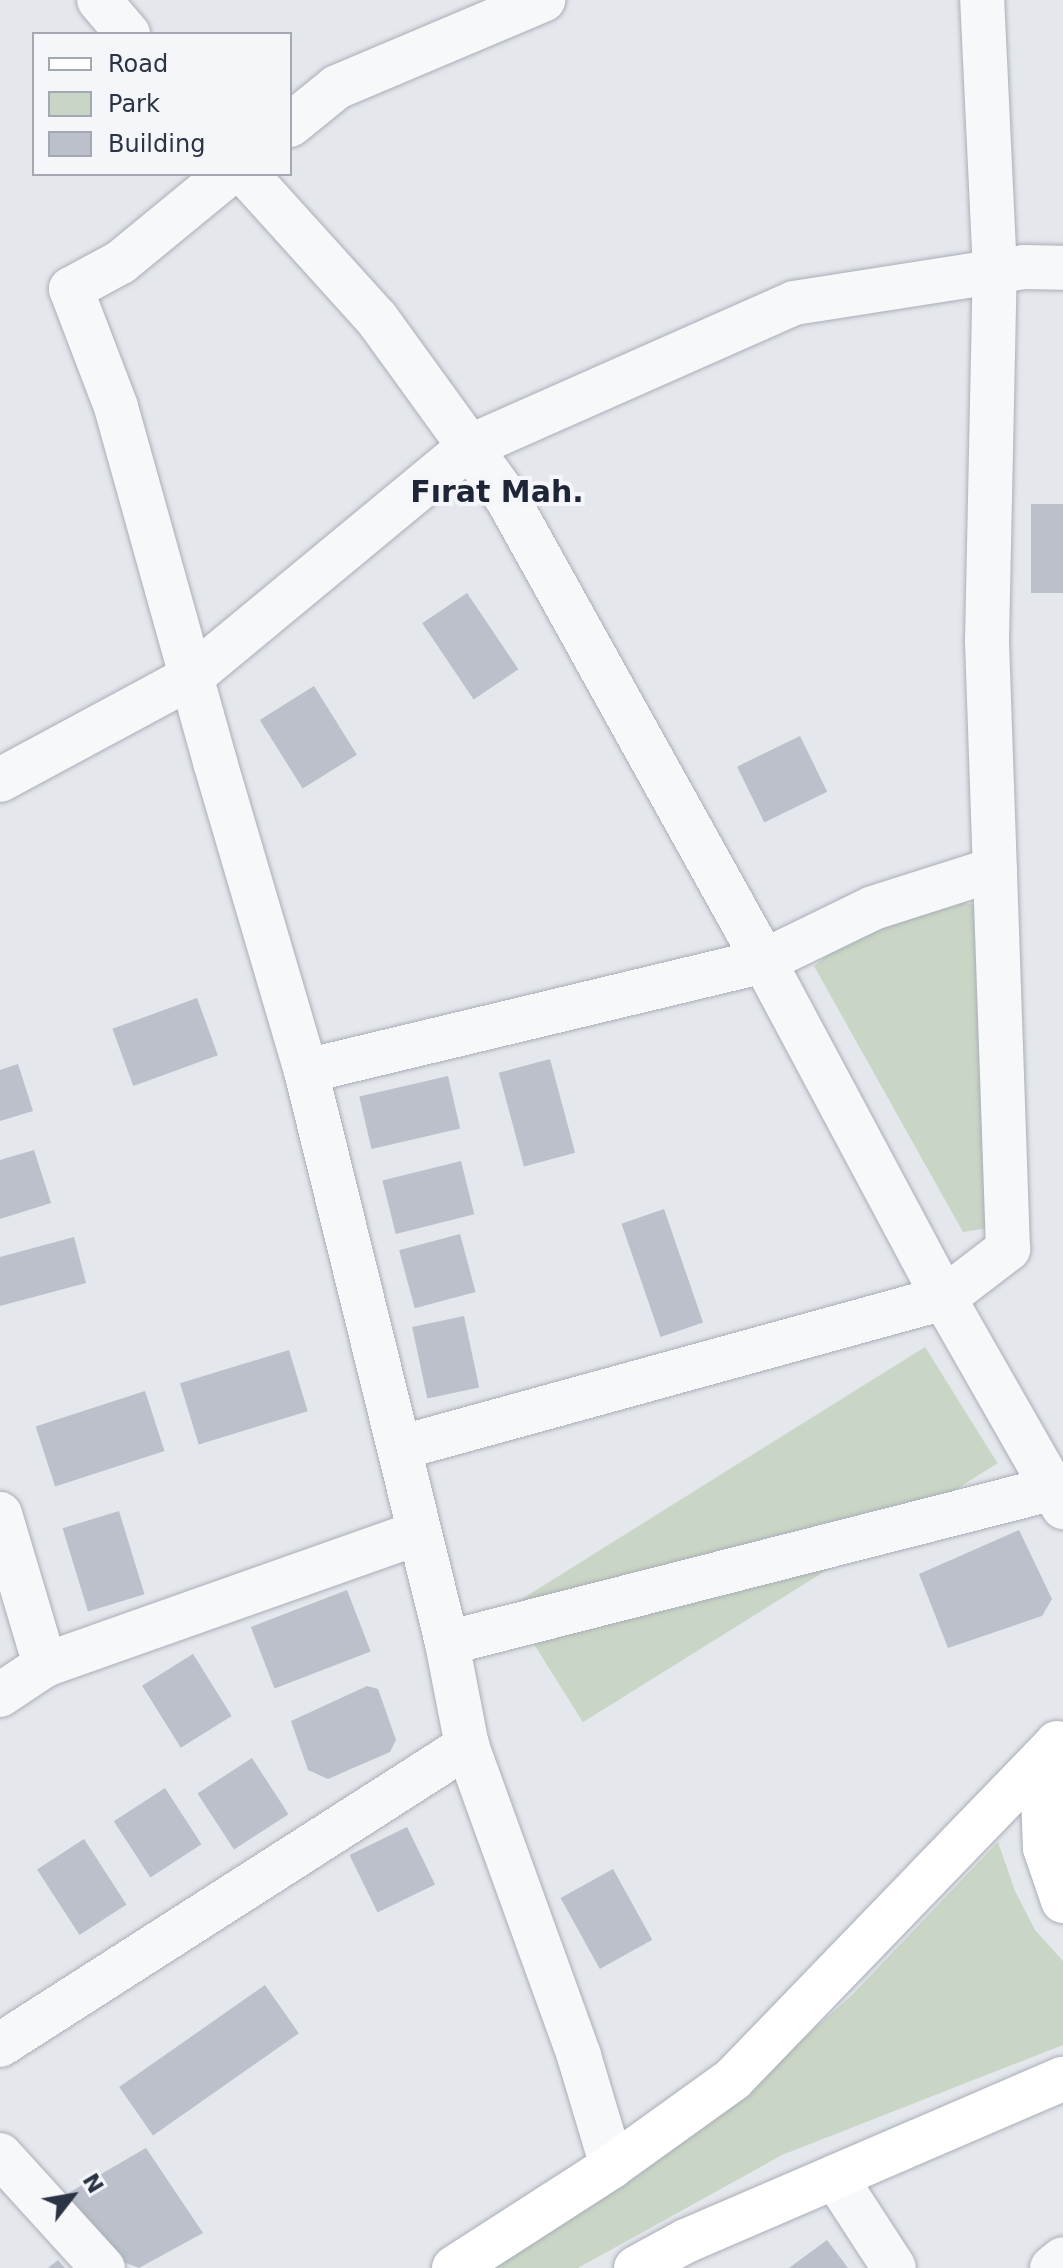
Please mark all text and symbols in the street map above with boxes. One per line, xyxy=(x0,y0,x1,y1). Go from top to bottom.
legend xyxy=(32,32,292,176)
text: Road xyxy=(108,50,168,78)
text: Park xyxy=(108,90,160,118)
text: Building xyxy=(108,130,205,158)
district label: Fırat Mah. xyxy=(410,474,584,510)
north arrow xyxy=(32,2156,112,2236)
text: N xyxy=(78,2169,108,2198)

